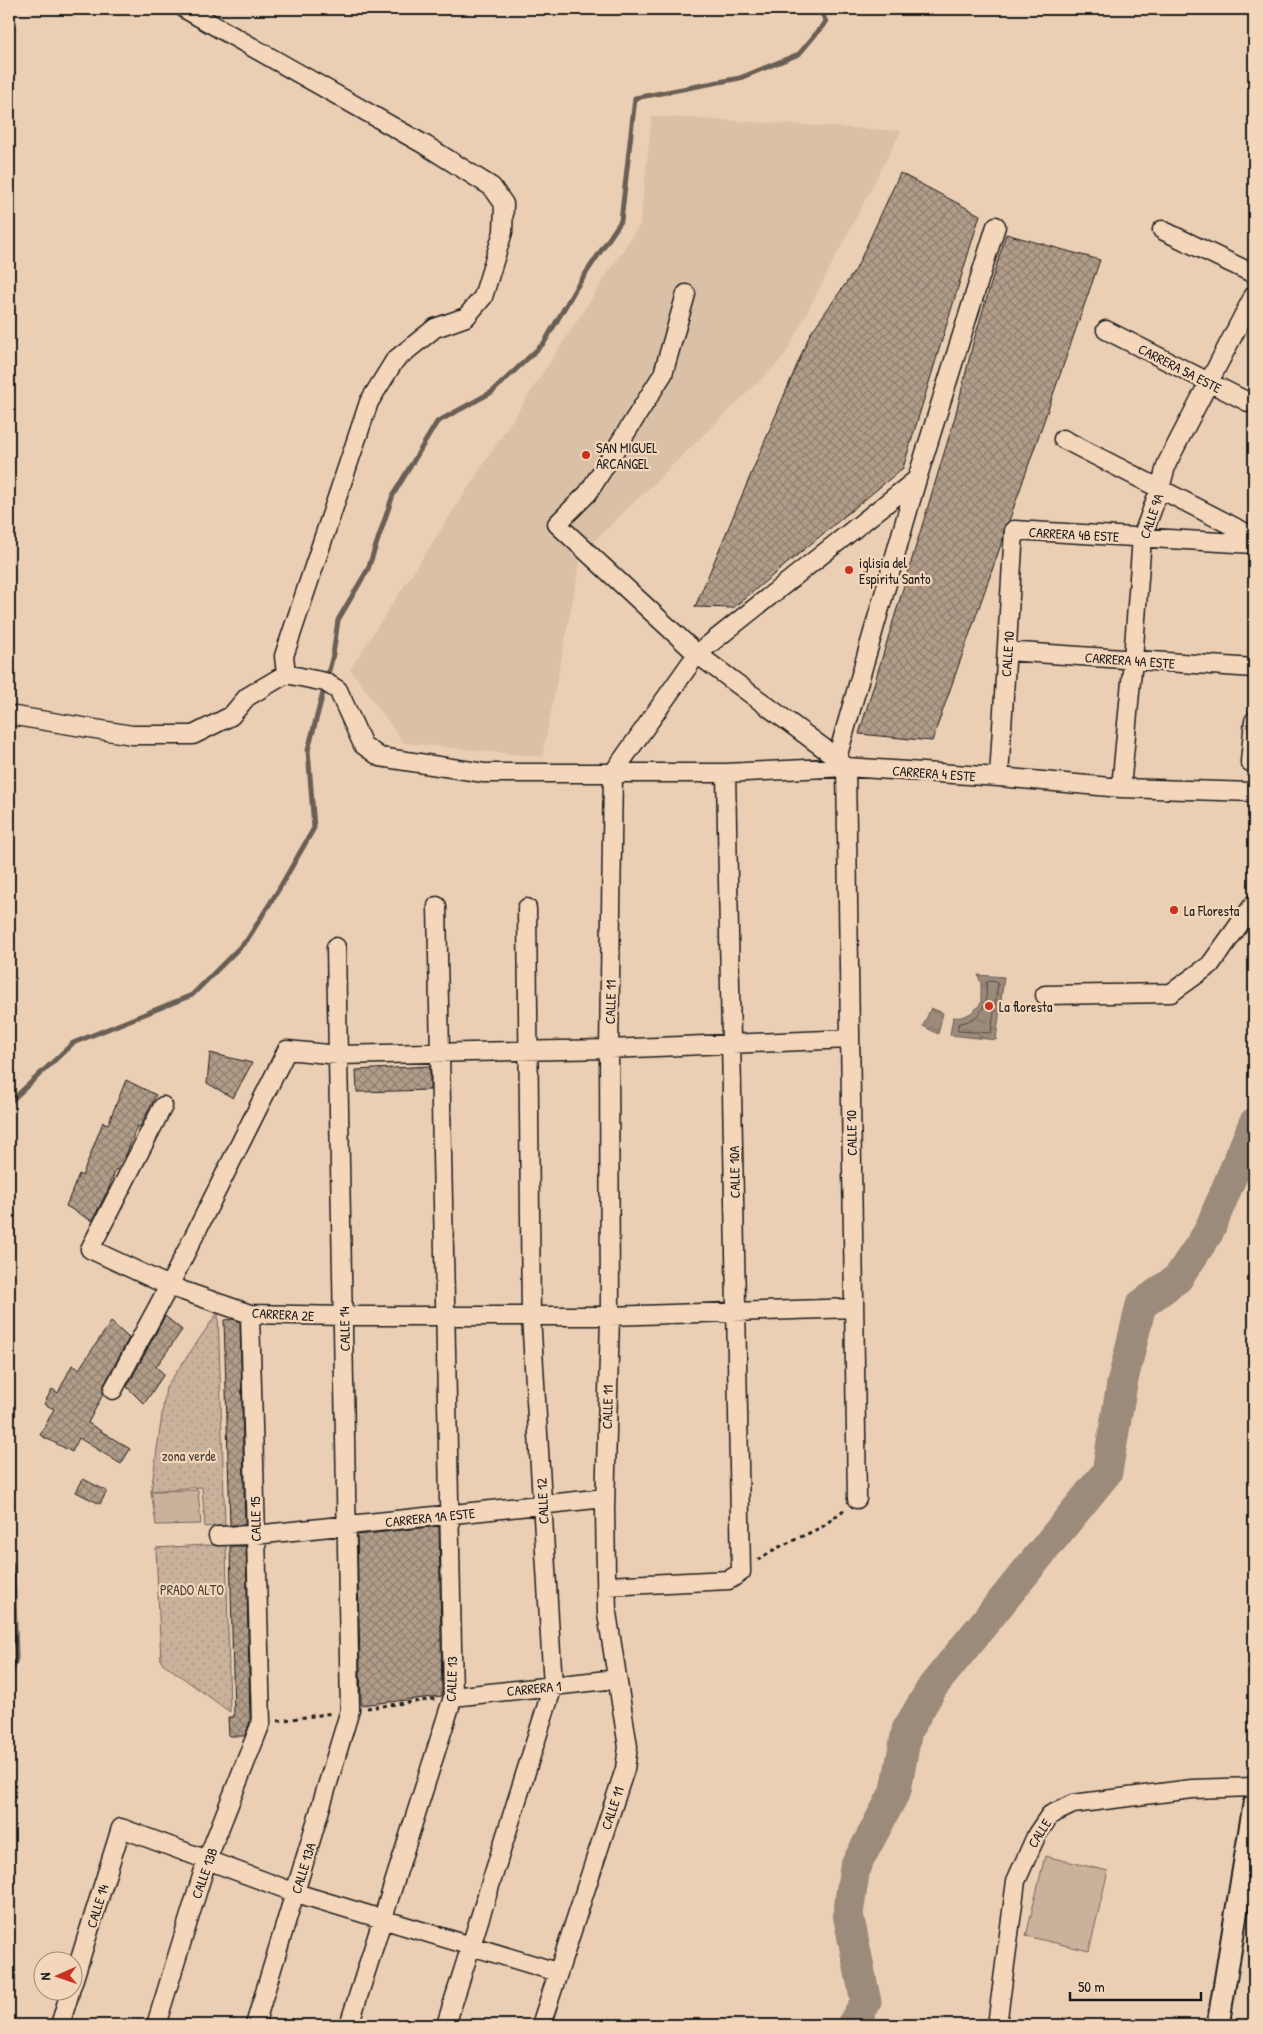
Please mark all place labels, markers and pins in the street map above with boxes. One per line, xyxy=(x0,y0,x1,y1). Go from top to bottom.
place label: SAN MIGUEL ARCANGEL xyxy=(596,438,657,473)
marker: SAN MIGUEL ARCANGEL xyxy=(580,449,592,461)
place label: iglisia del Espiritu Santo xyxy=(859,553,931,589)
marker: iglisia del Espiritu Santo xyxy=(843,564,855,576)
place label: La Floresta xyxy=(1184,901,1240,920)
marker: La Floresta xyxy=(1168,904,1180,916)
place label: La floresta xyxy=(999,997,1053,1016)
marker: La floresta xyxy=(983,1000,995,1012)

